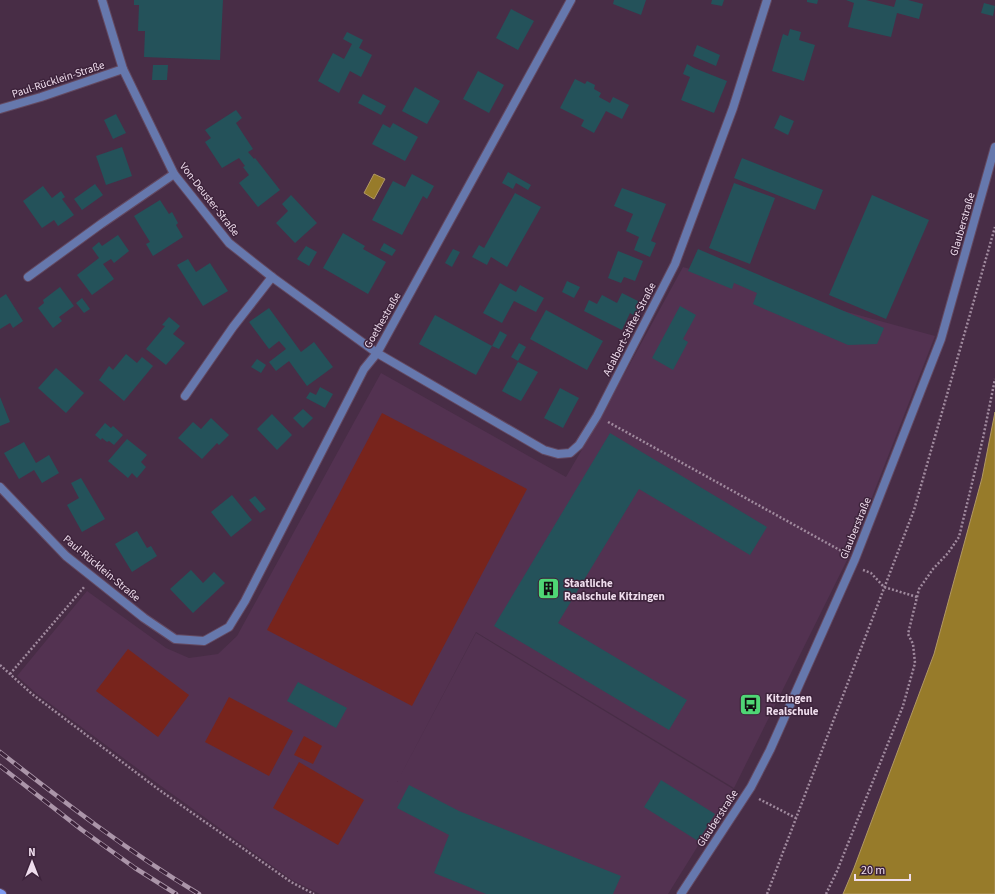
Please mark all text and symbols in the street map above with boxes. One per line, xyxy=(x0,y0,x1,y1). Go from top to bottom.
street label: Paul-Rücklein-Straße xyxy=(10,57,107,102)
street label: Von-Deuster-Straße xyxy=(176,159,243,240)
street label: Glauberstraße xyxy=(946,190,979,258)
street label: Adalbert-Stifter-Straße xyxy=(599,279,660,379)
street label: Goethestraße xyxy=(360,289,405,351)
street label: Glauberstraße xyxy=(836,495,875,561)
street label: Paul-Rücklein-Straße xyxy=(60,532,144,606)
building icon: Staatliche Realschule Kitzingen xyxy=(535,576,561,602)
place label: Staatliche Realschule Kitzingen xyxy=(564,576,665,604)
bus stop icon: Kitzingen Realschule xyxy=(737,691,763,717)
place label: Kitzingen Realschule xyxy=(766,691,819,719)
street label: Glauberstraße xyxy=(693,786,742,850)
north arrow xyxy=(12,842,52,882)
text: N xyxy=(28,845,36,860)
scale bar xyxy=(855,856,910,882)
text: 20 m xyxy=(861,862,885,879)

